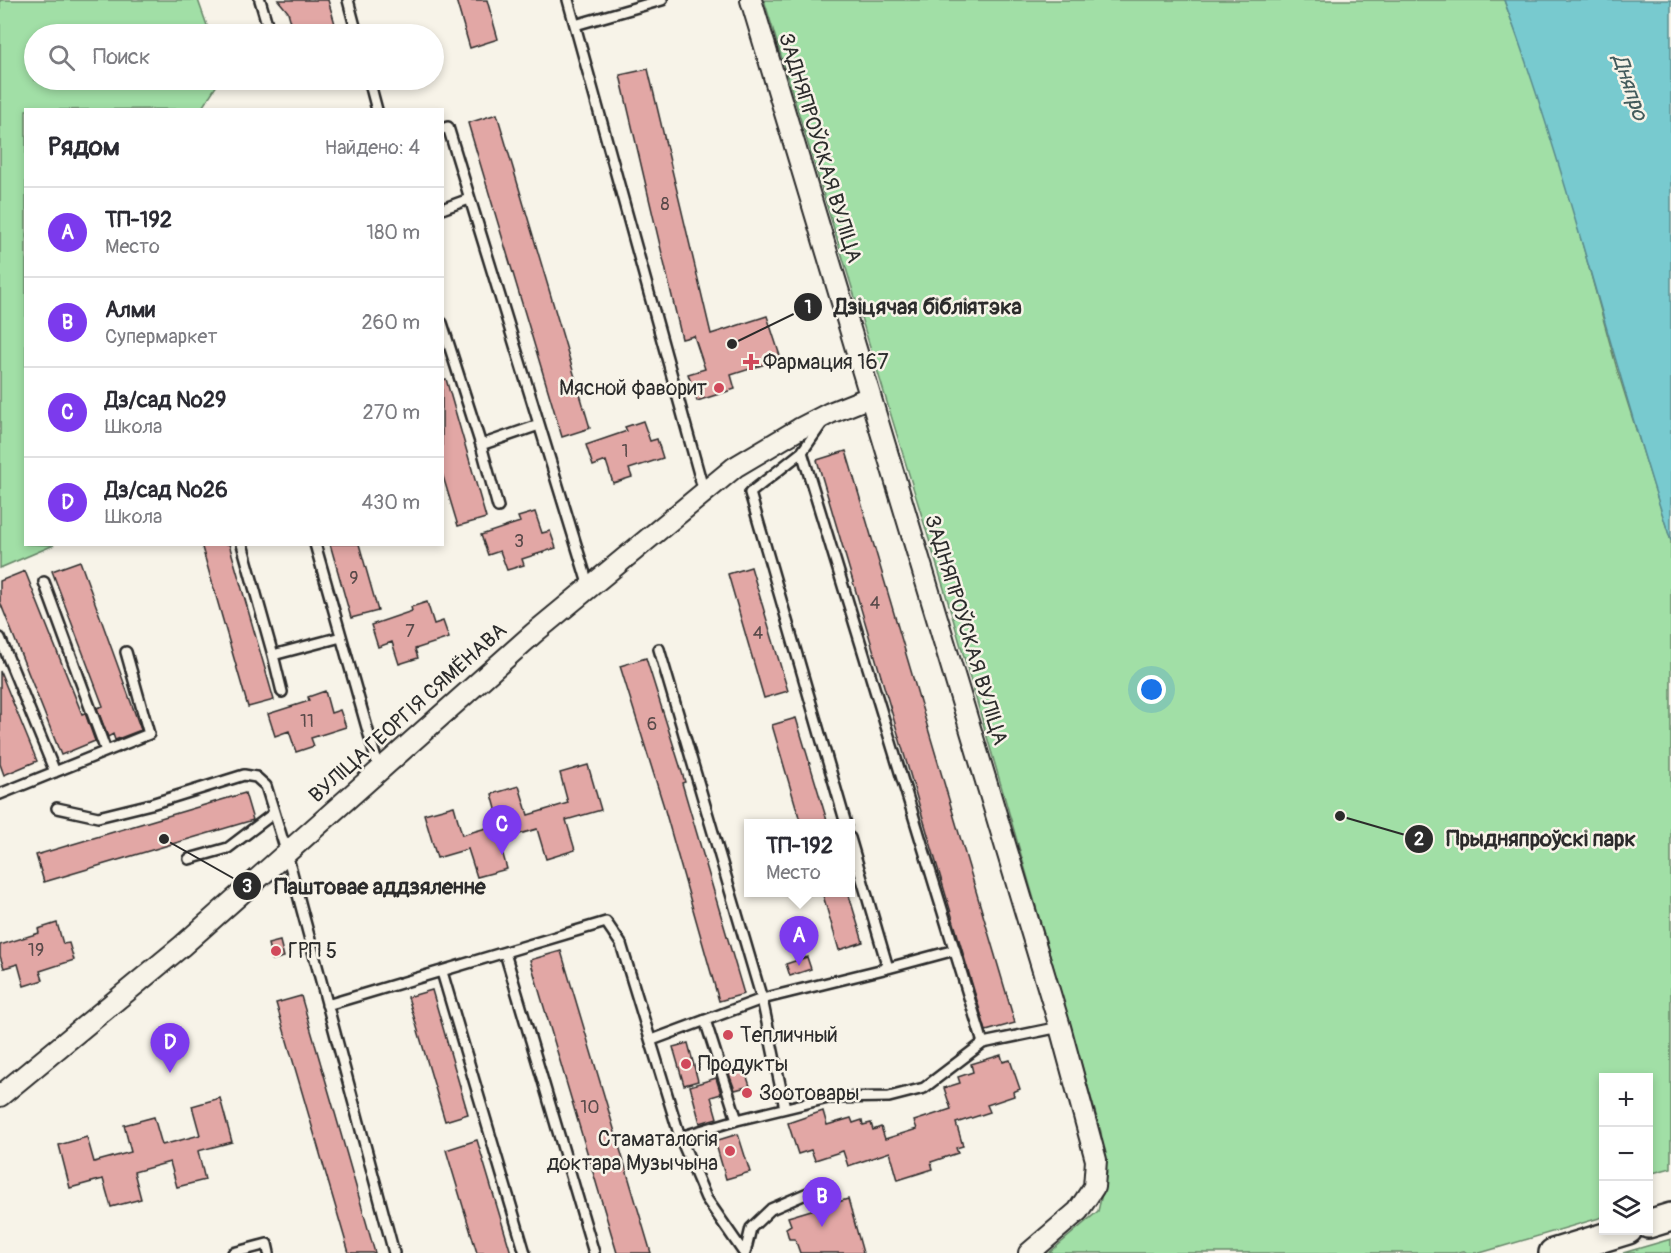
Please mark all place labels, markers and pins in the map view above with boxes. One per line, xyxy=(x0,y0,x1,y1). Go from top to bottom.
callout: Дзіцячая бібліятэка xyxy=(793,287,1034,327)
place label: Фармация 167 xyxy=(763,349,889,376)
marker: Фармация 167 xyxy=(744,355,758,369)
place label: Мясной фаворит xyxy=(559,375,707,402)
marker: Мясной фаворит xyxy=(712,381,726,395)
pin: C xyxy=(482,806,522,855)
callout: Прыдняпроўскі парк xyxy=(1404,819,1648,859)
callout: Паштовае аддзяленне xyxy=(232,866,498,906)
pin: A xyxy=(780,916,818,966)
place label: ГРП 5 xyxy=(288,938,337,965)
marker: ГРП 5 xyxy=(269,944,283,958)
place label: Тепличный xyxy=(740,1022,838,1049)
pin: D xyxy=(150,1024,190,1073)
marker: Тепличный xyxy=(721,1028,735,1042)
place label: Продукты xyxy=(698,1051,788,1078)
marker: Продукты xyxy=(679,1057,693,1071)
place label: Зоотовары xyxy=(759,1080,859,1107)
marker: Зоотовары xyxy=(740,1086,754,1100)
place label: Стаматалогія доктара Музычына xyxy=(547,1126,718,1177)
marker: Стаматалогія доктара Музычына xyxy=(723,1144,737,1158)
pin: B xyxy=(802,1178,842,1227)

